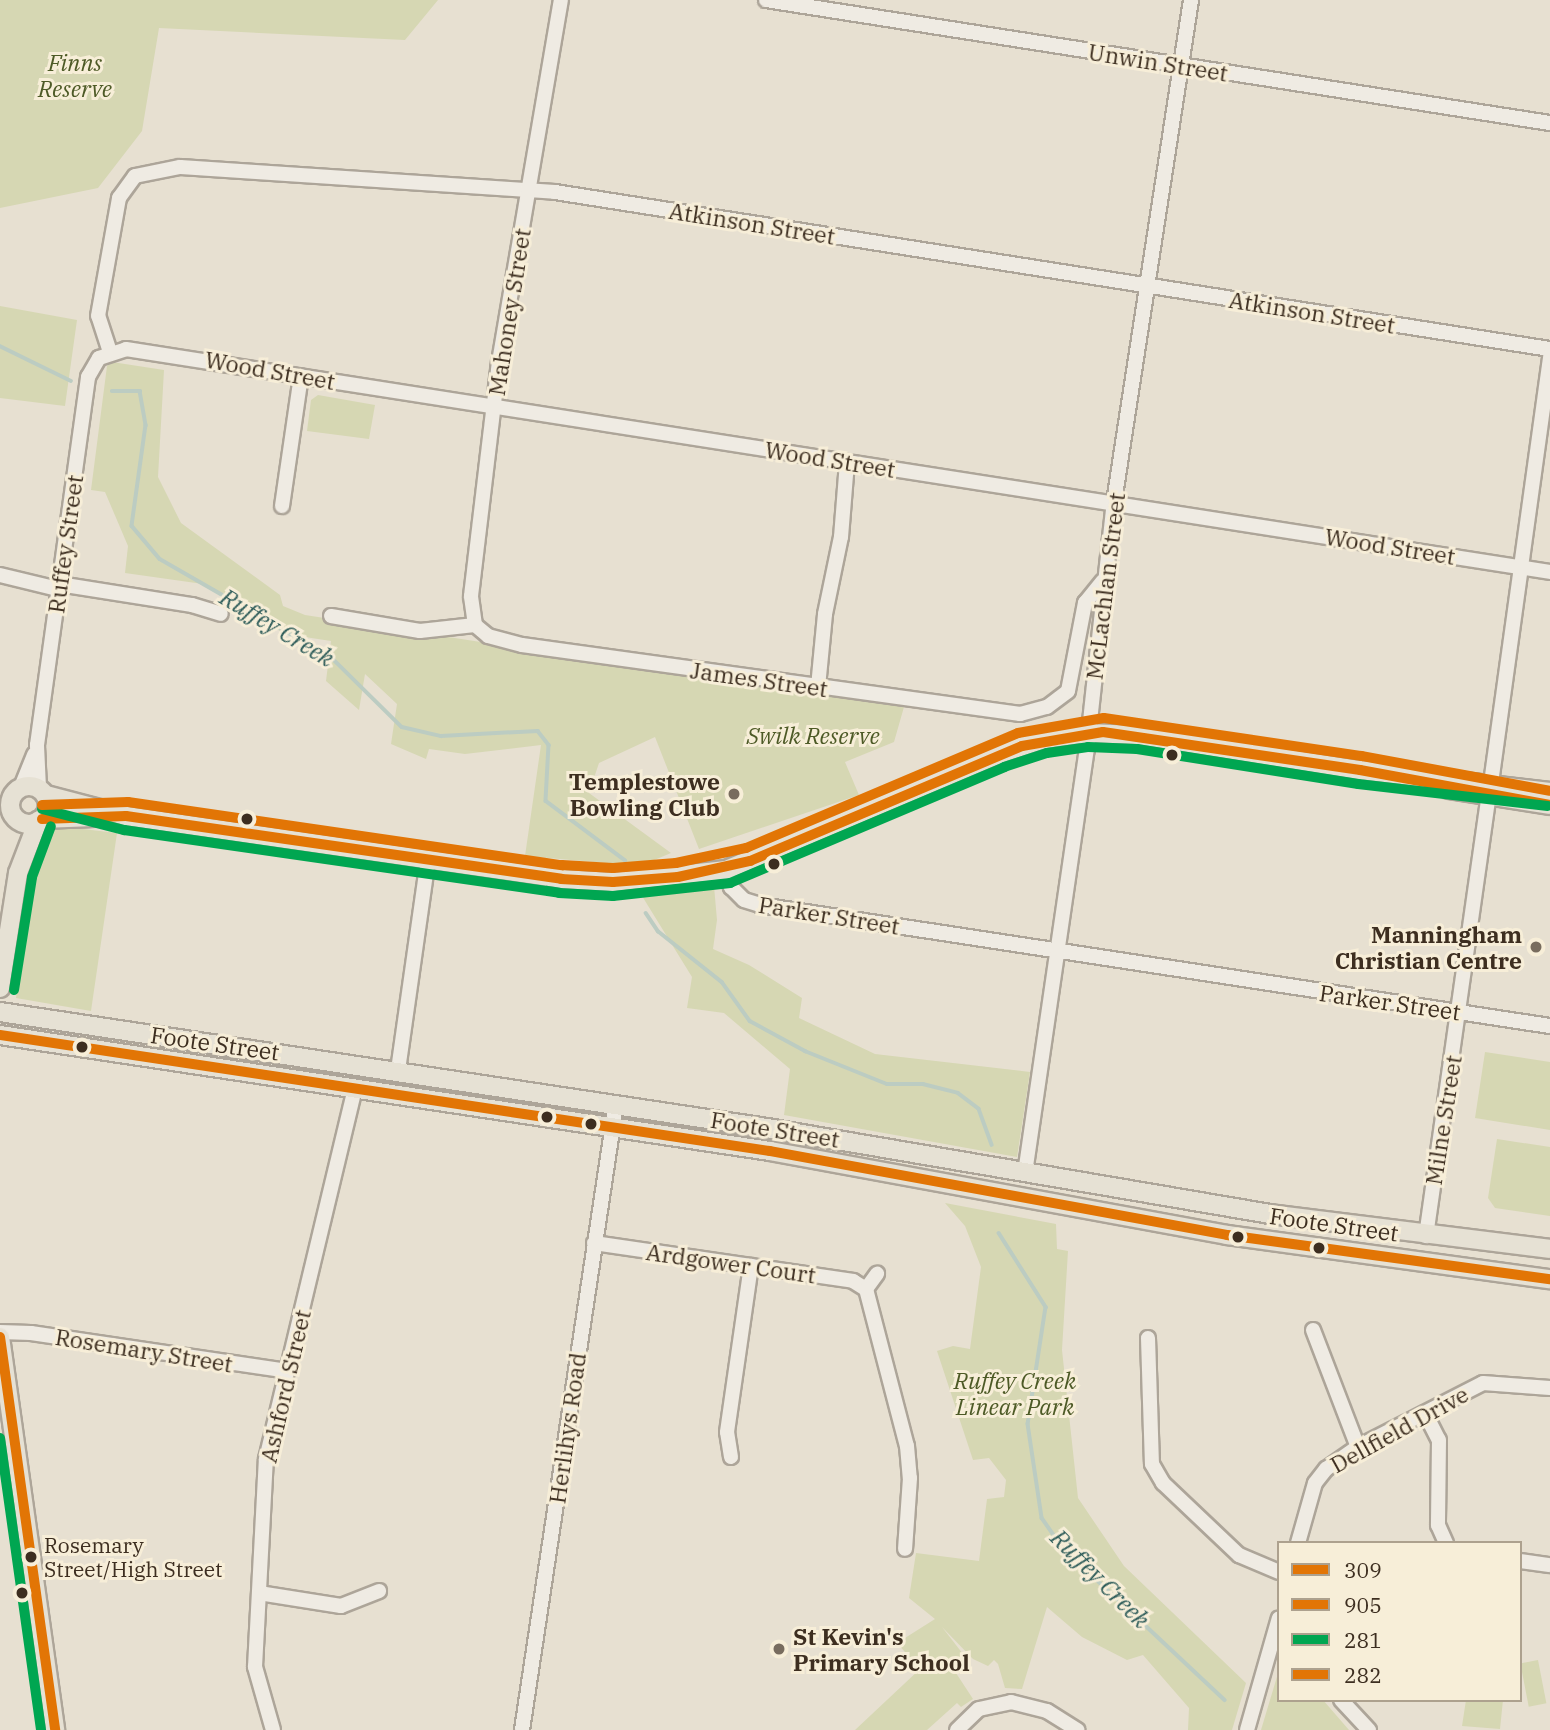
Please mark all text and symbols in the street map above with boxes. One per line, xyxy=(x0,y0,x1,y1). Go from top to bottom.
street label: Unwin Street xyxy=(1086,37,1230,87)
park label: Finns Reserve xyxy=(38,48,112,102)
street label: Atkinson Street xyxy=(667,196,837,250)
street label: Mahoney Street xyxy=(482,226,536,398)
street label: Atkinson Street xyxy=(1227,285,1397,339)
street label: Wood Street xyxy=(203,345,337,395)
street label: Wood Street xyxy=(763,435,897,483)
street label: Ruffey Street xyxy=(42,473,88,615)
street label: McLachlan Street xyxy=(1080,491,1130,681)
street label: Wood Street xyxy=(1323,522,1457,570)
water label: Ruffey Creek xyxy=(215,583,339,673)
street label: James Street xyxy=(689,656,829,702)
park label: Swilk Reserve xyxy=(746,721,880,749)
unlabelled marker xyxy=(1165,748,1179,762)
place label: Templestowe Bowling Club xyxy=(569,767,720,821)
marker: Templestowe Bowling Club xyxy=(726,786,742,802)
unlabelled marker xyxy=(240,812,254,826)
unlabelled marker xyxy=(767,857,781,871)
street label: Parker Street xyxy=(757,890,901,940)
place label: Manningham Christian Centre xyxy=(1335,920,1522,974)
marker: Manningham Christian Centre xyxy=(1528,939,1544,955)
street label: Parker Street xyxy=(1318,978,1462,1026)
street label: Foote Street xyxy=(149,1020,281,1066)
unlabelled marker xyxy=(75,1040,89,1054)
street label: Milne Street xyxy=(1419,1053,1467,1187)
street label: Foote Street xyxy=(709,1105,841,1153)
unlabelled marker xyxy=(540,1110,554,1124)
unlabelled marker xyxy=(584,1117,598,1131)
street label: Foote Street xyxy=(1268,1201,1400,1247)
unlabelled marker xyxy=(1231,1230,1245,1244)
street label: Ardgower Court xyxy=(644,1237,818,1289)
unlabelled marker xyxy=(1312,1241,1326,1255)
street label: Ashford Street xyxy=(254,1307,316,1465)
street label: Rosemary Street xyxy=(53,1322,235,1378)
street label: Herlihys Road xyxy=(543,1351,591,1505)
park label: Ruffey Creek Linear Park xyxy=(954,1366,1076,1420)
street label: Dellfield Drive xyxy=(1325,1380,1473,1478)
water label: Ruffey Creek xyxy=(1045,1524,1155,1634)
place label: Rosemary Street/High Street xyxy=(44,1532,222,1582)
legend xyxy=(1277,1541,1522,1702)
marker: Rosemary Street/High Street xyxy=(24,1550,38,1564)
text: 309 xyxy=(1344,1556,1382,1584)
unlabelled marker xyxy=(15,1586,29,1600)
text: 905 xyxy=(1344,1591,1382,1619)
place label: St Kevin's Primary School xyxy=(793,1622,970,1676)
text: 281 xyxy=(1344,1626,1382,1654)
marker: St Kevin's Primary School xyxy=(771,1641,787,1657)
text: 282 xyxy=(1344,1661,1382,1689)

